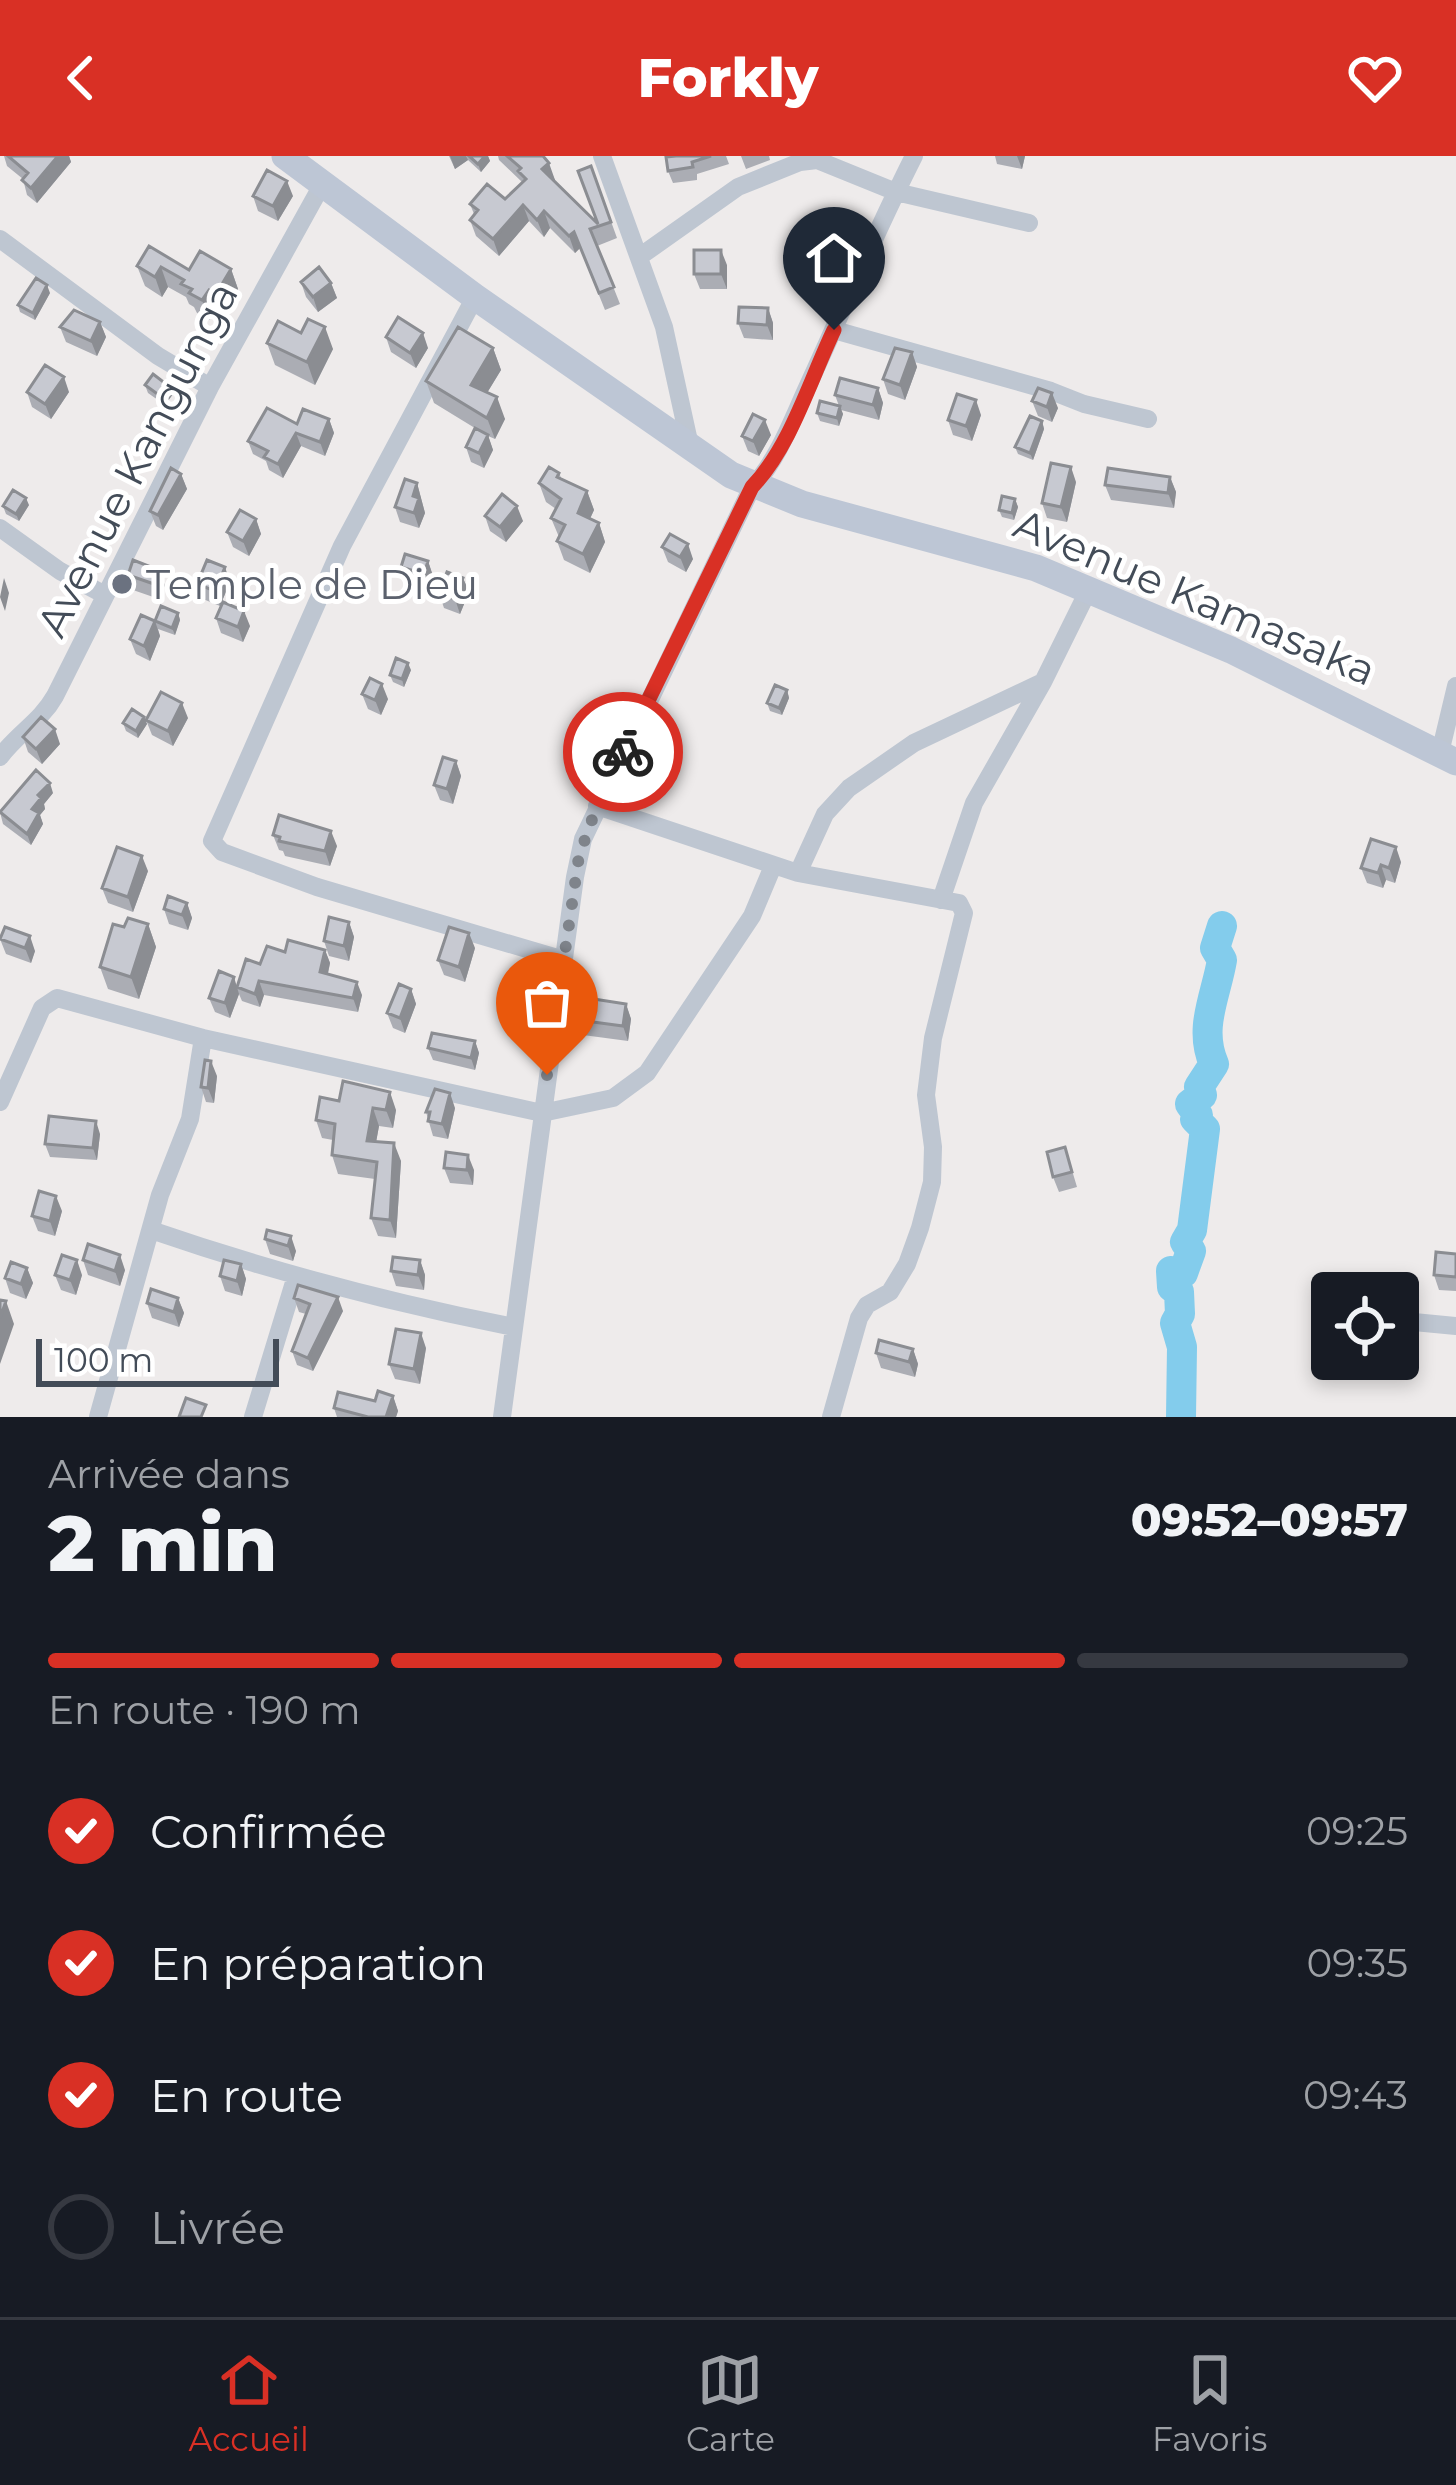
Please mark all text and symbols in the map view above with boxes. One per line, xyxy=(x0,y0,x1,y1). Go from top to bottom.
icon: back xyxy=(48,45,114,111)
text: Forkly xyxy=(638,45,818,111)
icon: heart xyxy=(1342,45,1408,111)
pin xyxy=(783,207,885,330)
icon: home xyxy=(801,225,867,291)
street label: Avenue Kangunga xyxy=(25,273,249,645)
street label: Avenue Kamasaka xyxy=(1006,497,1384,697)
place label: Temple de Dieu xyxy=(146,558,478,610)
marker: Temple de Dieu xyxy=(109,571,135,597)
courier xyxy=(563,692,683,812)
icon: bike xyxy=(590,719,656,785)
pin xyxy=(496,952,598,1075)
icon: bag xyxy=(514,970,580,1036)
map controls xyxy=(1311,1272,1419,1380)
button: locate xyxy=(1311,1272,1419,1380)
scale bar xyxy=(36,1333,279,1386)
text: 100 m xyxy=(54,1340,153,1380)
text: Arrivée dans xyxy=(48,1450,290,1498)
text: 09:52–09:57 xyxy=(1131,1492,1408,1547)
text: 2 min xyxy=(48,1495,278,1591)
text: En route · 190 m xyxy=(48,1686,361,1734)
icon: check xyxy=(48,1798,114,1864)
text: Confirmée xyxy=(150,1804,387,1859)
text: 09:25 xyxy=(1306,1807,1408,1855)
icon: check xyxy=(48,1930,114,1996)
text: En préparation xyxy=(150,1936,486,1991)
text: 09:35 xyxy=(1306,1939,1408,1987)
icon: check xyxy=(48,2062,114,2128)
text: En route xyxy=(150,2068,343,2123)
text: 09:43 xyxy=(1303,2071,1408,2119)
text: Livrée xyxy=(150,2200,285,2255)
tab: Accueil xyxy=(189,2347,309,2459)
tab: Carte xyxy=(686,2347,775,2459)
tab: Favoris xyxy=(1152,2347,1267,2459)

